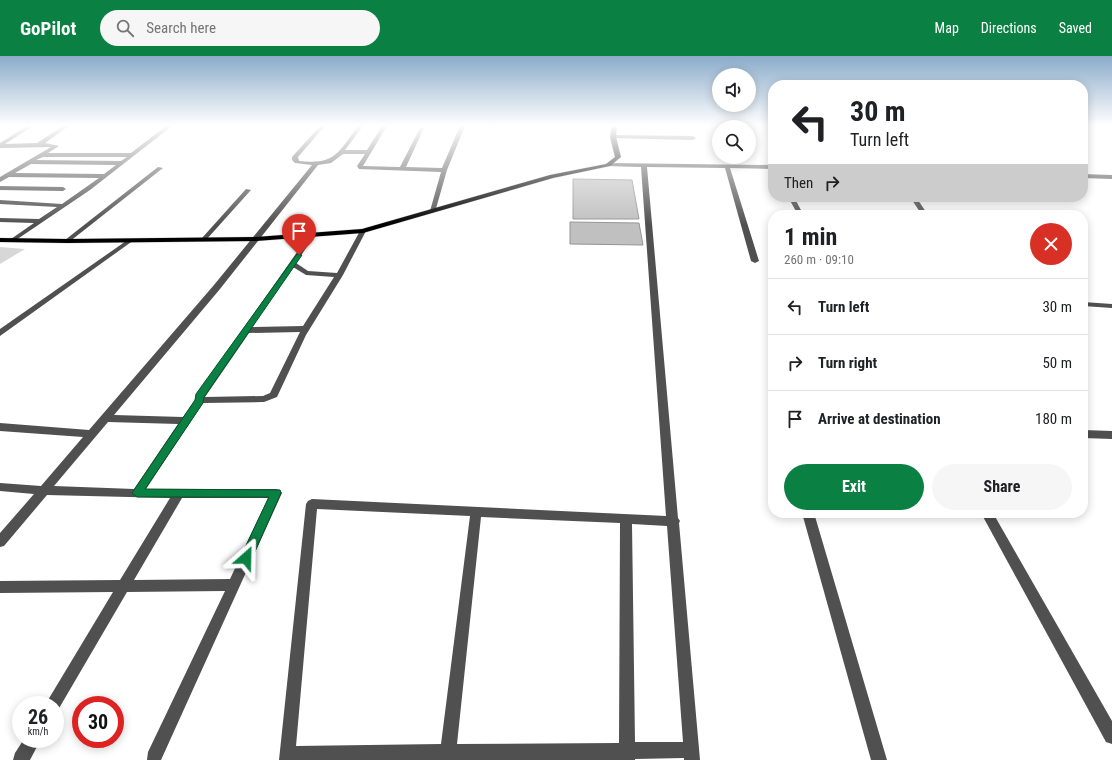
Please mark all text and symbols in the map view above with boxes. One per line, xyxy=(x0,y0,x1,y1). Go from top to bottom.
search box xyxy=(100,10,380,46)
text: GoPilot xyxy=(20,17,76,40)
icon: search xyxy=(114,17,136,39)
text: Search here xyxy=(146,19,216,37)
text: Map xyxy=(935,20,959,36)
text: Directions xyxy=(981,20,1037,36)
text: Saved xyxy=(1059,20,1092,36)
map controls xyxy=(712,68,756,164)
button: sound xyxy=(712,68,756,112)
text: 30 m xyxy=(850,95,906,128)
icon: left xyxy=(784,96,836,148)
button: search xyxy=(712,120,756,164)
text: Turn left xyxy=(850,129,909,150)
icon: right xyxy=(821,172,843,194)
text: Then xyxy=(784,174,813,192)
pin xyxy=(282,214,316,255)
icon: arrive xyxy=(288,220,310,242)
text: 1 min xyxy=(784,223,837,251)
button: close xyxy=(1030,223,1072,265)
text: 260 m · 09:10 xyxy=(784,252,854,267)
icon: left xyxy=(784,296,806,318)
text: Turn left xyxy=(818,298,869,316)
text: 30 m xyxy=(1042,298,1072,316)
icon: right xyxy=(784,352,806,374)
text: Turn right xyxy=(818,354,877,372)
text: 50 m xyxy=(1042,354,1072,372)
icon: arrive xyxy=(784,408,806,430)
text: Arrive at destination xyxy=(818,410,941,428)
text: 180 m xyxy=(1035,410,1072,428)
button: Exit xyxy=(784,464,924,510)
button: Share xyxy=(932,464,1072,510)
position arrow xyxy=(225,537,267,579)
speed limit sign: 30 xyxy=(72,696,124,748)
text: 26 xyxy=(28,705,48,729)
text: km/h xyxy=(28,726,48,737)

